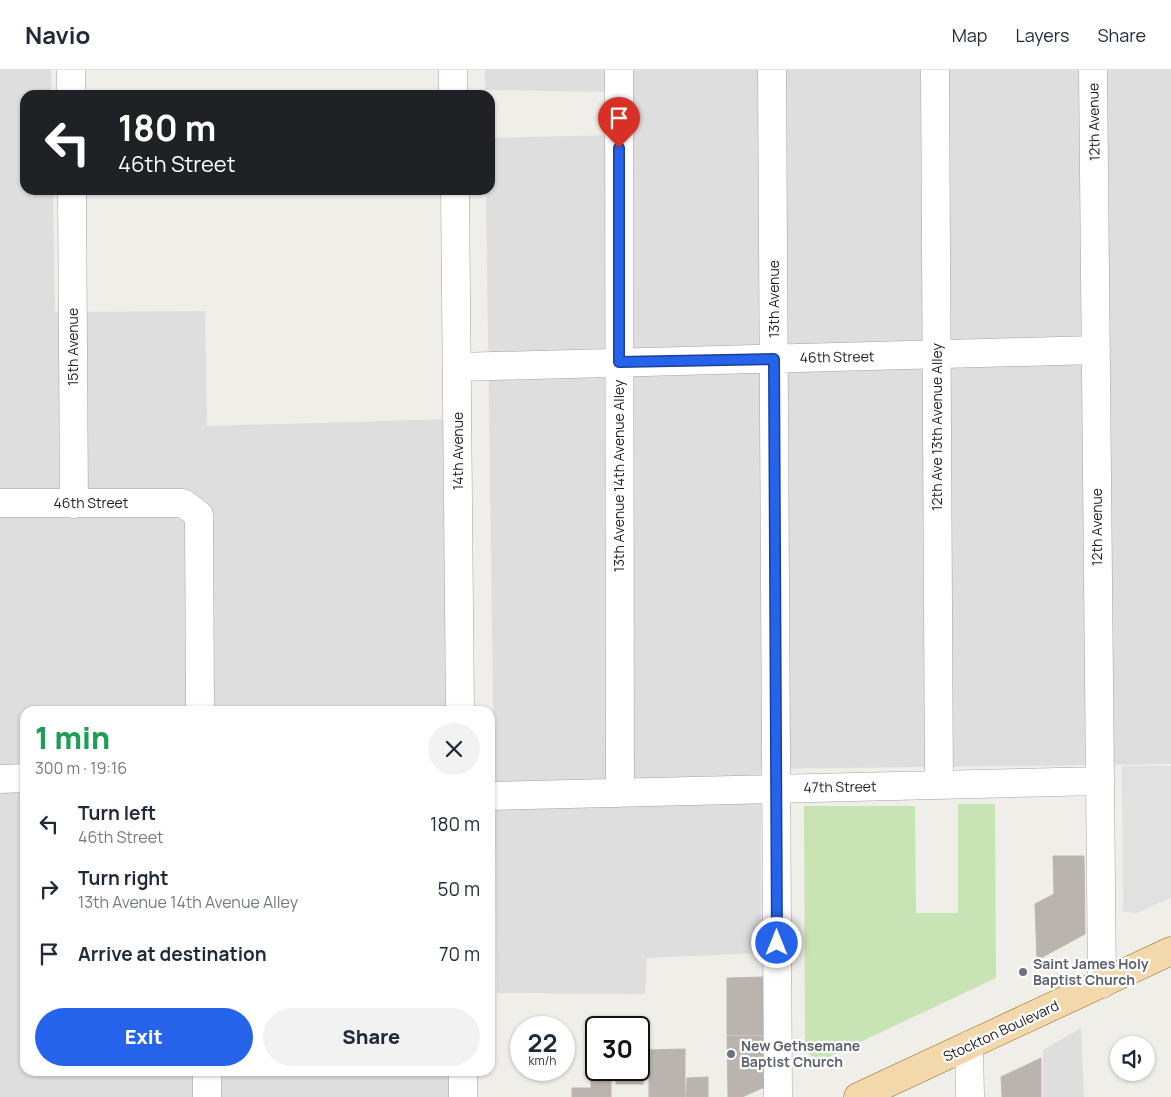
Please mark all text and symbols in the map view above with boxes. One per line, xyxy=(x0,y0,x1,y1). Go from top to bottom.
text: Navio xyxy=(25,18,90,51)
text: Map xyxy=(952,23,987,47)
text: Layers xyxy=(1015,23,1069,47)
text: Share xyxy=(1097,23,1146,47)
street label: 12th Avenue xyxy=(1083,83,1104,161)
pin xyxy=(598,97,640,148)
text: 180 m xyxy=(118,104,216,152)
icon: arrive xyxy=(605,104,633,132)
icon: left xyxy=(35,110,100,175)
text: 46th Street xyxy=(118,149,236,179)
street label: 13th Avenue xyxy=(764,260,783,338)
street label: 15th Avenue xyxy=(63,308,82,386)
street label: 12th Ave 13th Avenue Alley xyxy=(927,343,946,511)
street label: 46th Street xyxy=(799,346,875,367)
street label: 13th Avenue 14th Avenue Alley xyxy=(609,379,628,572)
street label: 14th Avenue xyxy=(448,412,467,490)
street label: 12th Avenue xyxy=(1087,488,1106,566)
street label: 46th Street xyxy=(54,493,129,512)
text: 1 min xyxy=(35,717,110,758)
button: close xyxy=(428,723,480,775)
text: 300 m · 19:16 xyxy=(35,757,127,779)
street label: 47th Street xyxy=(803,776,877,797)
text: Turn left xyxy=(78,800,156,826)
icon: left xyxy=(35,810,63,838)
text: 180 m xyxy=(430,811,480,837)
text: 46th Street xyxy=(78,826,163,848)
text: Turn right xyxy=(78,865,168,891)
icon: right xyxy=(35,875,63,903)
text: 50 m xyxy=(438,876,480,902)
text: 13th Avenue 14th Avenue Alley xyxy=(78,891,298,913)
position arrow xyxy=(750,916,802,968)
icon: arrive xyxy=(35,940,63,968)
text: Arrive at destination xyxy=(78,941,267,967)
text: 70 m xyxy=(439,941,480,967)
place label: Saint James Holy Baptist Church xyxy=(1033,954,1149,989)
marker: Saint James Holy Baptist Church xyxy=(1017,966,1029,978)
street label: Stockton Boulevard xyxy=(940,995,1062,1066)
button: Exit xyxy=(35,1008,253,1066)
button: Share xyxy=(263,1008,480,1066)
speed limit sign: 30 xyxy=(585,1016,650,1081)
text: 22 xyxy=(528,1025,557,1060)
place label: New Gethsemane Baptist Church xyxy=(741,1036,860,1071)
map controls xyxy=(1110,1036,1155,1081)
button: sound xyxy=(1110,1036,1155,1081)
marker: New Gethsemane Baptist Church xyxy=(725,1048,737,1060)
text: km/h xyxy=(529,1052,556,1069)

